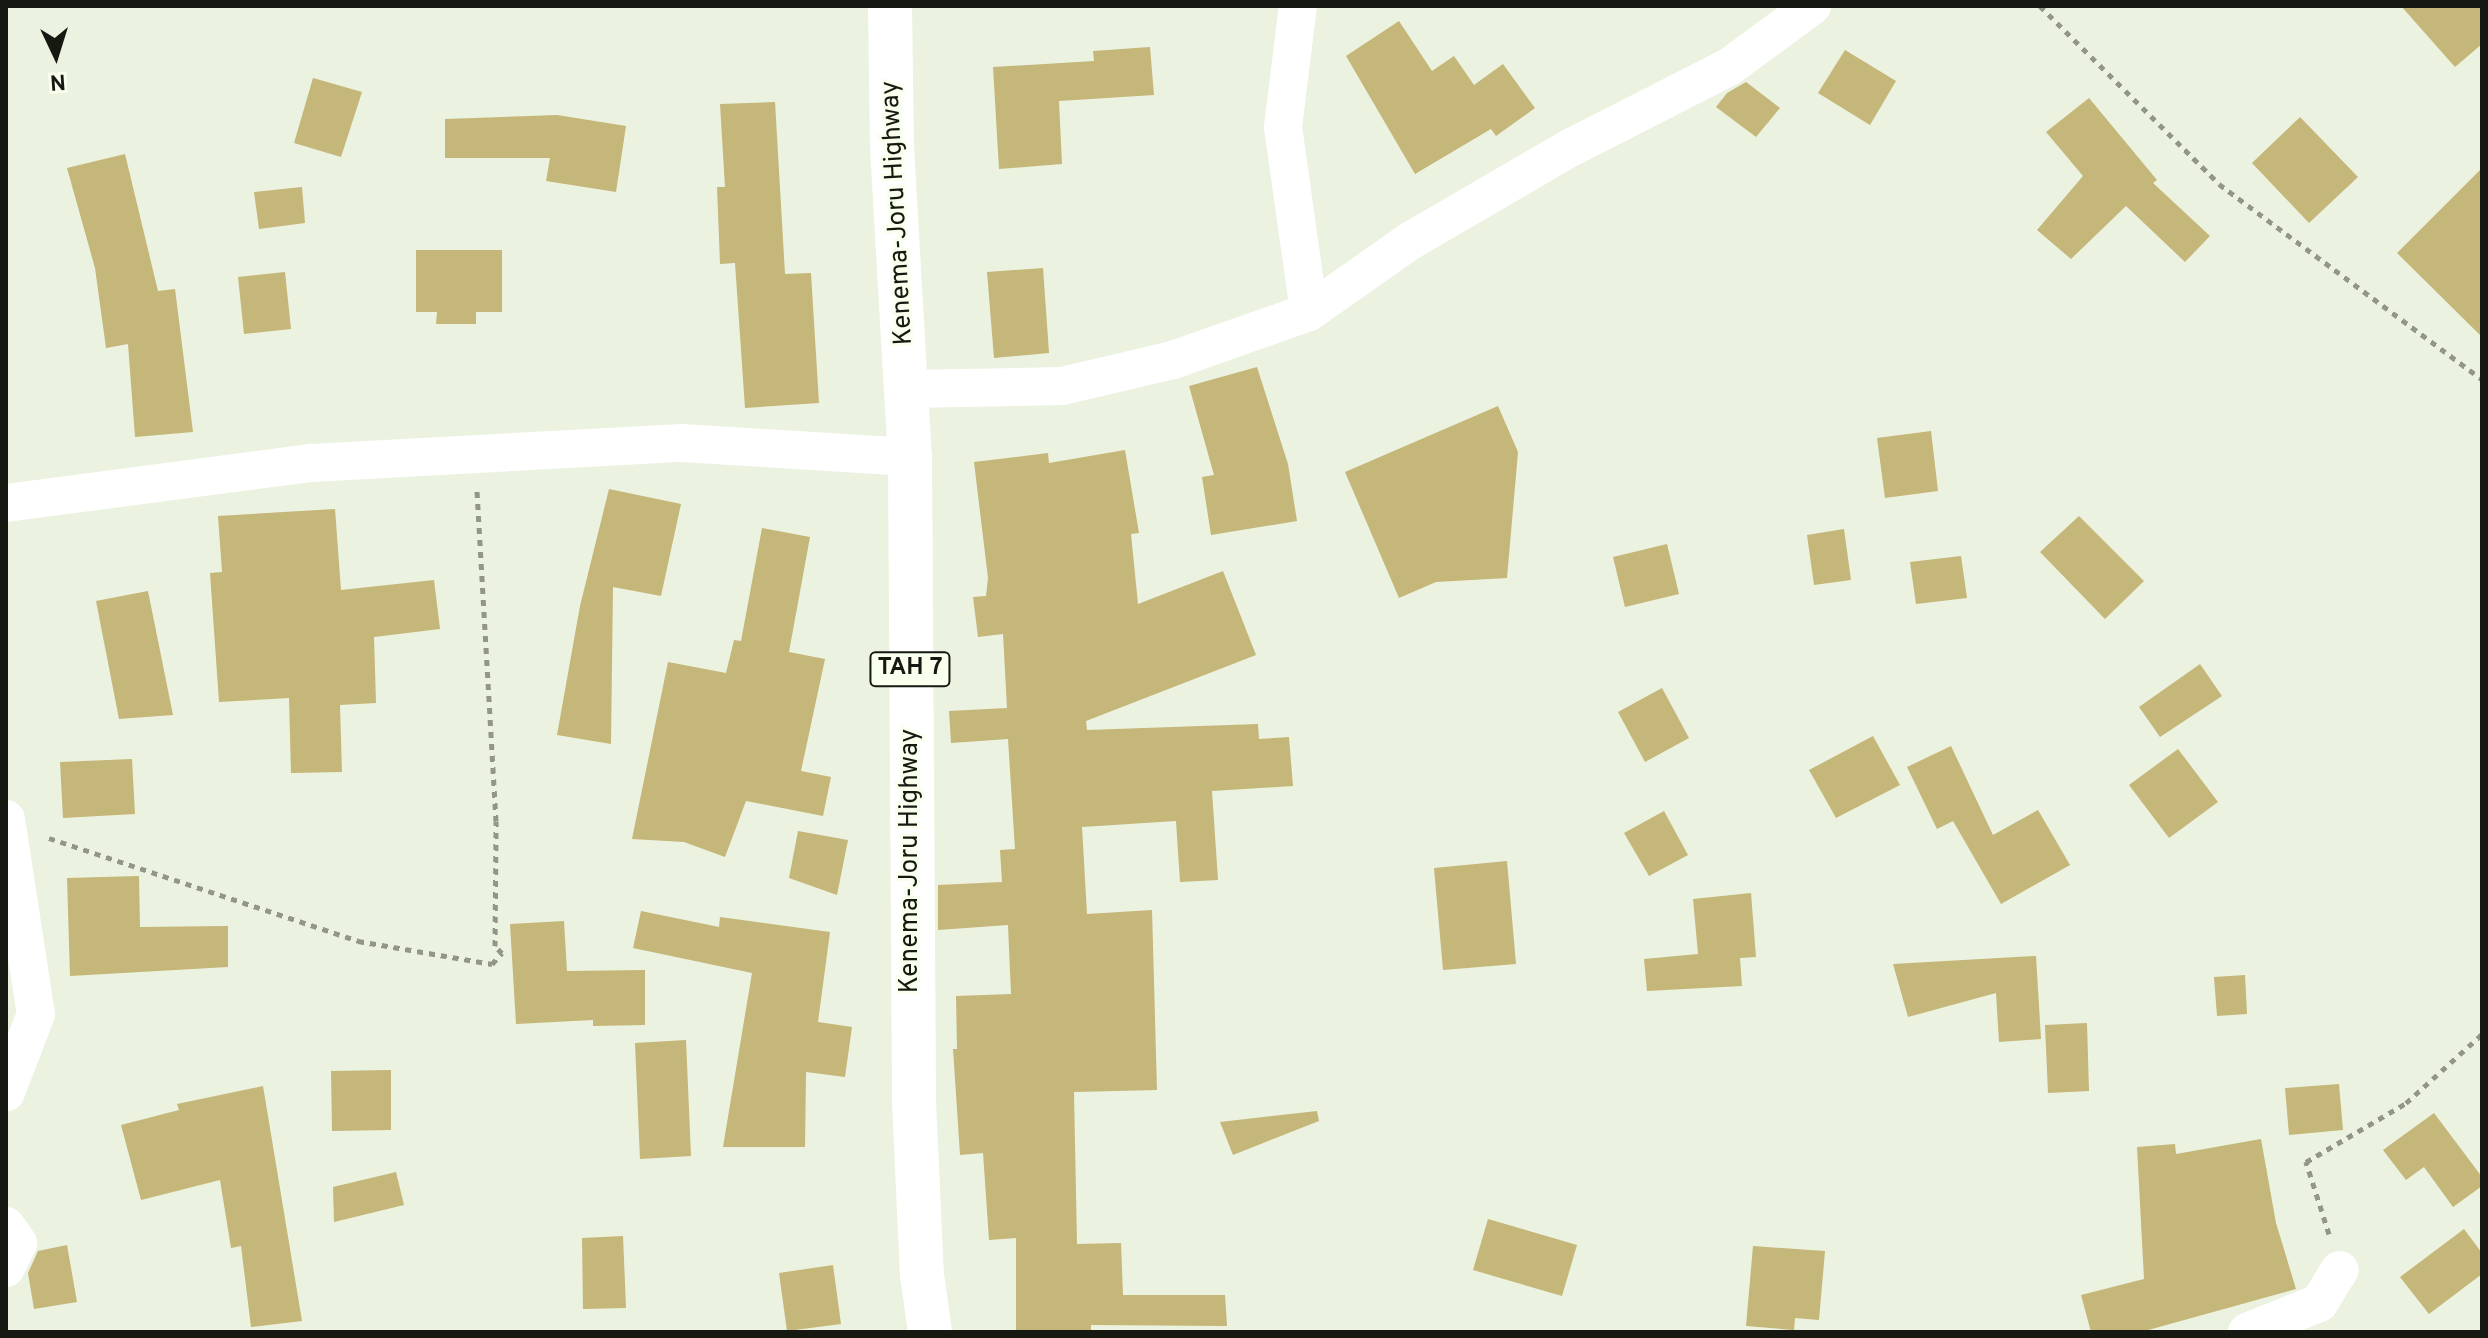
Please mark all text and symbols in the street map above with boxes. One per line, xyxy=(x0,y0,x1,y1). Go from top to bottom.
north arrow xyxy=(16,16,96,96)
text: N xyxy=(49,66,67,94)
street label: Kenema-Joru Highway xyxy=(875,80,921,346)
road number: TAH 7 xyxy=(868,649,952,689)
street label: Kenema-Joru Highway xyxy=(895,729,927,993)

